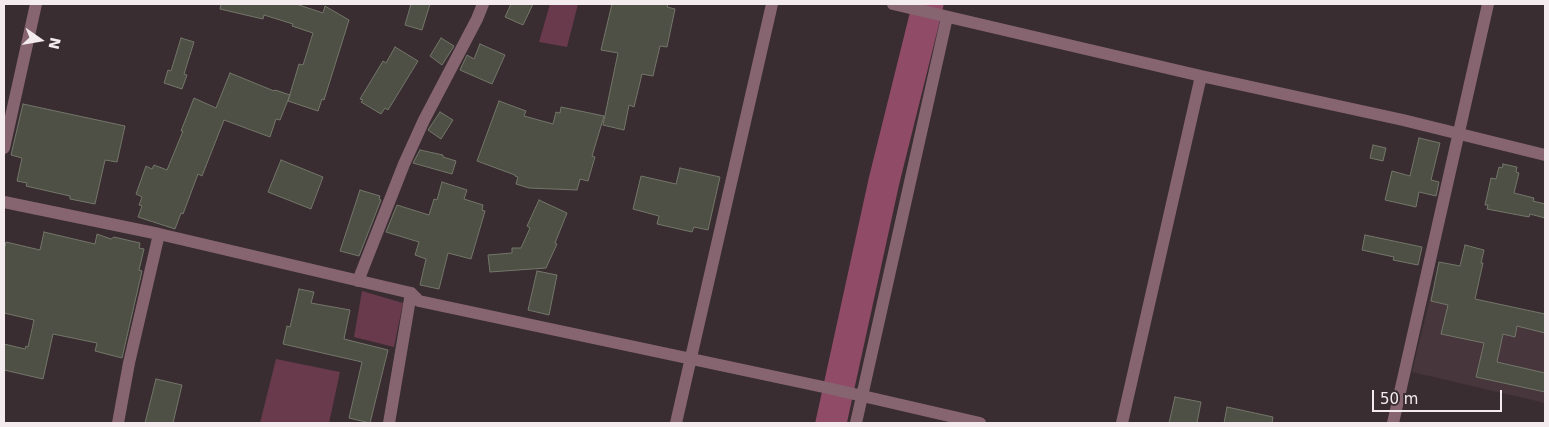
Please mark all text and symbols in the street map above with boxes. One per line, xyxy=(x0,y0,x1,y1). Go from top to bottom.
north arrow xyxy=(15,15,65,65)
text: N xyxy=(46,36,64,51)
scale bar xyxy=(1374,380,1504,412)
text: 50 m xyxy=(1380,390,1418,408)

